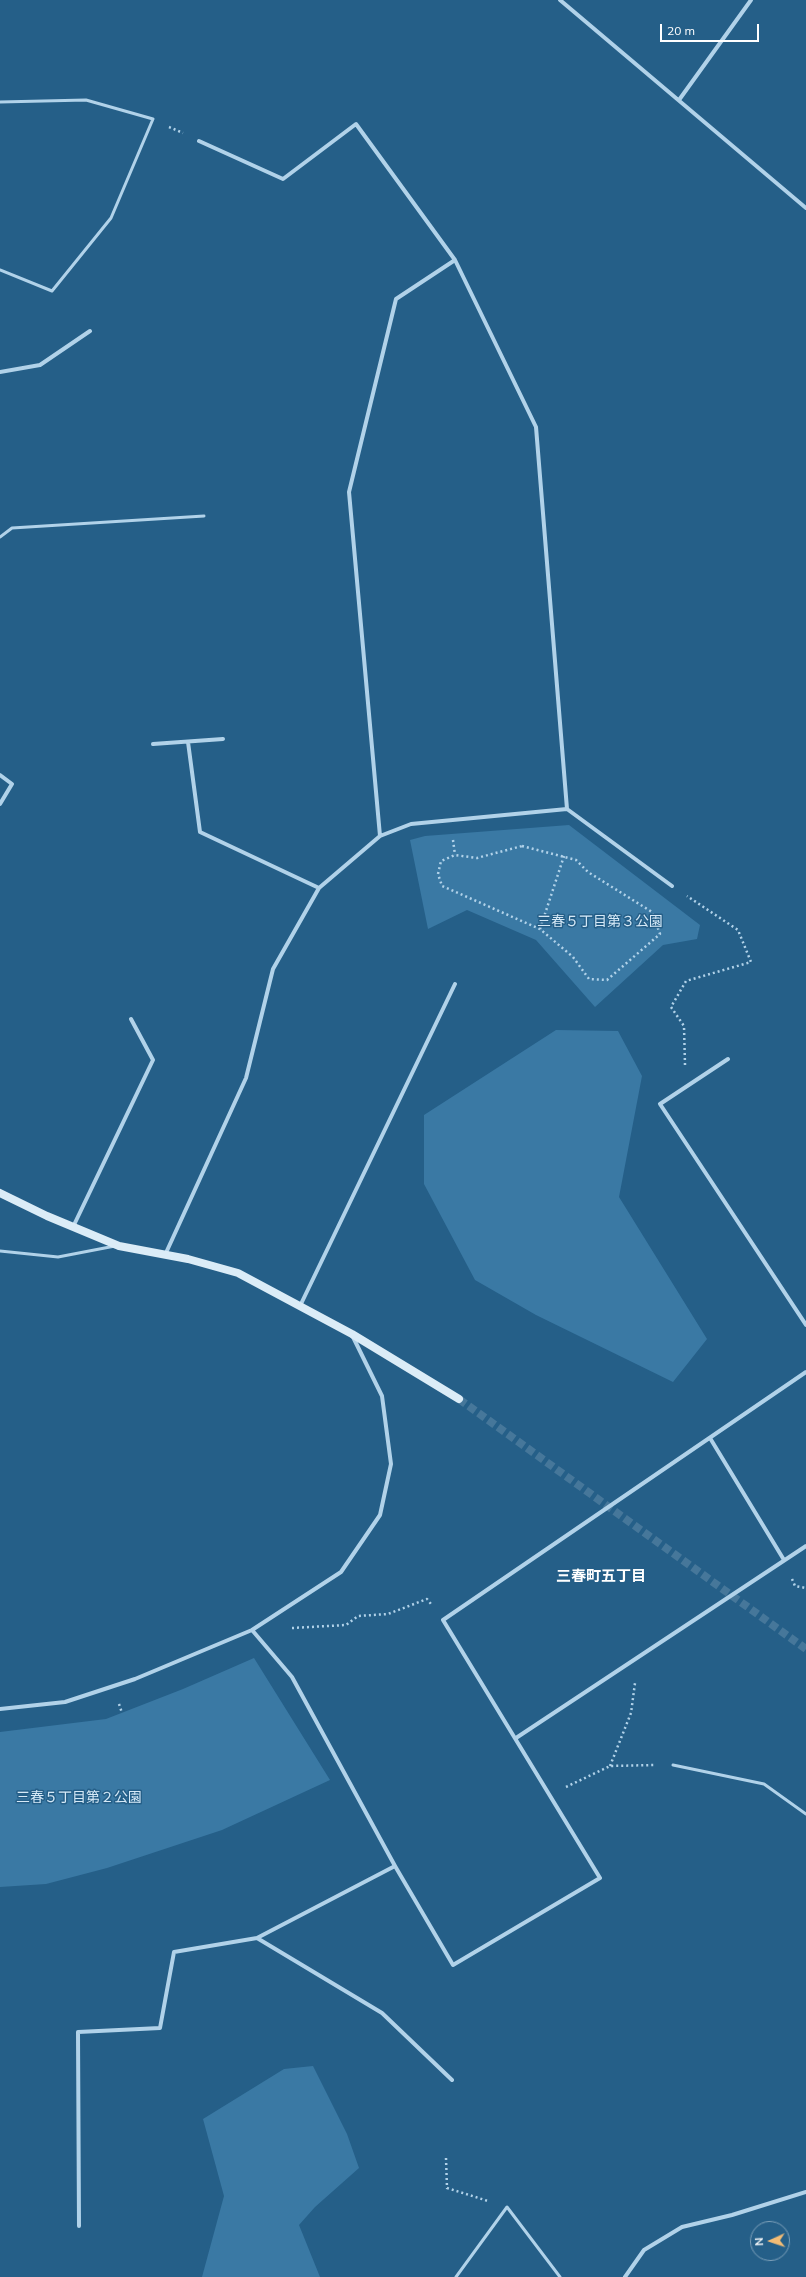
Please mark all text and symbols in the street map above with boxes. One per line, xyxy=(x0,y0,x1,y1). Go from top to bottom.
scale bar xyxy=(662,16,761,42)
text: 20 m xyxy=(667,23,695,38)
park label: 三春５丁目第３公園 xyxy=(537,914,663,930)
district label: 三春町五丁目 xyxy=(556,1567,646,1585)
park label: 三春５丁目第２公園 xyxy=(16,1790,142,1806)
north arrow xyxy=(750,2221,790,2261)
text: N xyxy=(752,2237,766,2246)

